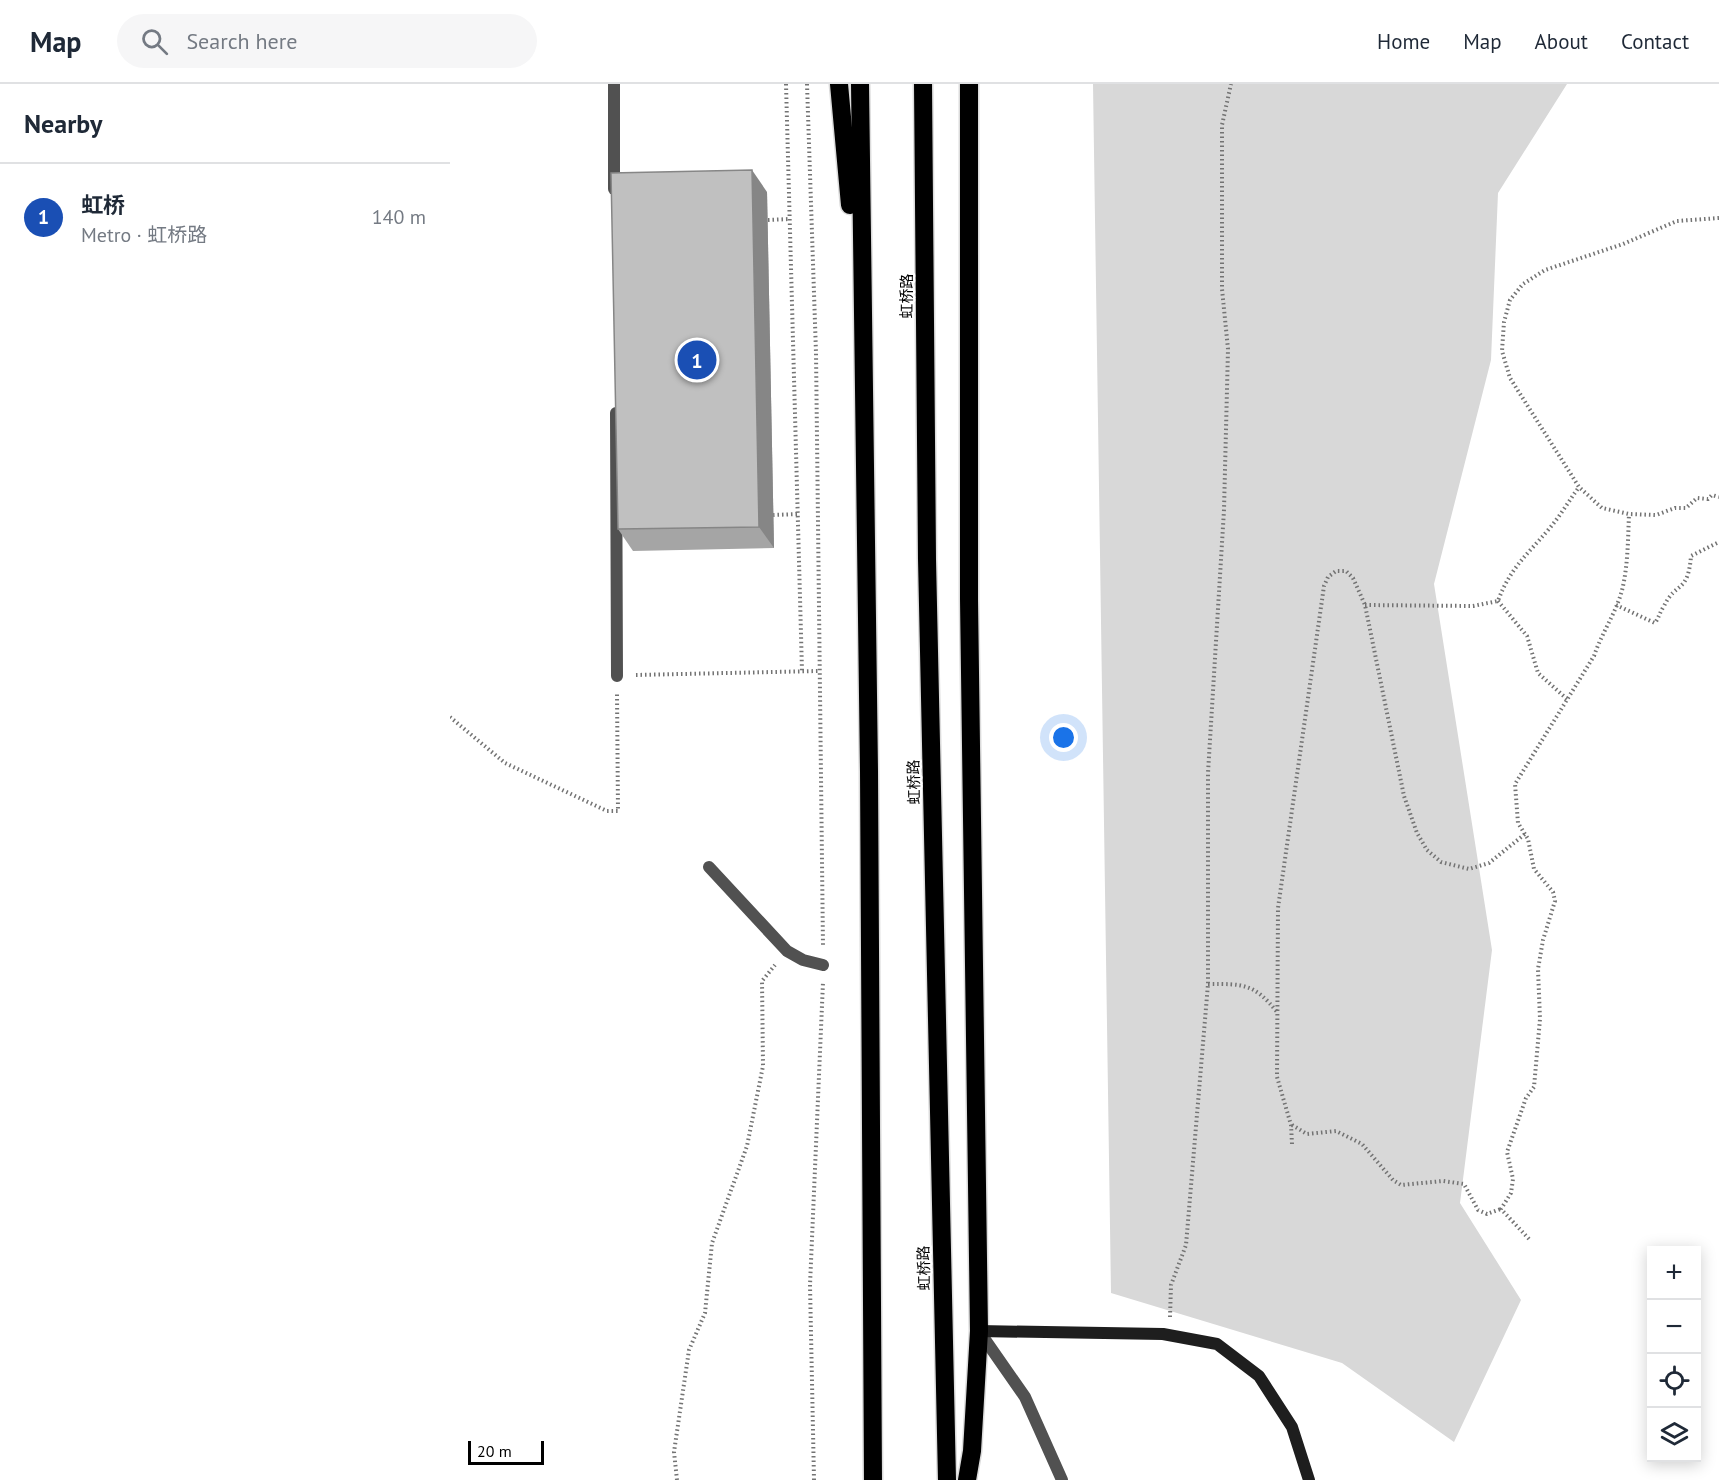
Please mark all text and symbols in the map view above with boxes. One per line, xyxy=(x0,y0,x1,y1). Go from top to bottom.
search box xyxy=(117,14,537,68)
text: Map xyxy=(30,23,81,60)
icon: search xyxy=(138,25,171,58)
text: Search here xyxy=(186,27,297,55)
text: Home xyxy=(1377,28,1430,55)
text: Map xyxy=(1463,28,1502,55)
text: About xyxy=(1535,28,1588,55)
text: Contact xyxy=(1621,28,1689,55)
text: Nearby xyxy=(24,107,102,140)
text: 虹桥 xyxy=(81,191,125,219)
text: 1 xyxy=(38,204,49,230)
text: 140 m xyxy=(372,204,426,230)
text: Metro · 虹桥路 xyxy=(81,222,207,248)
street label: 虹桥路 xyxy=(897,273,916,319)
pin: 1 xyxy=(678,338,716,382)
your location xyxy=(1049,723,1078,752)
street label: 虹桥路 xyxy=(904,759,923,805)
street label: 虹桥路 xyxy=(914,1245,933,1291)
map controls xyxy=(1647,1246,1701,1462)
button: + xyxy=(1647,1246,1701,1300)
button: − xyxy=(1647,1300,1701,1354)
button: locate xyxy=(1647,1354,1701,1408)
button: layers xyxy=(1647,1408,1701,1462)
scale bar xyxy=(468,1438,544,1466)
text: 20 m xyxy=(477,1441,512,1461)

